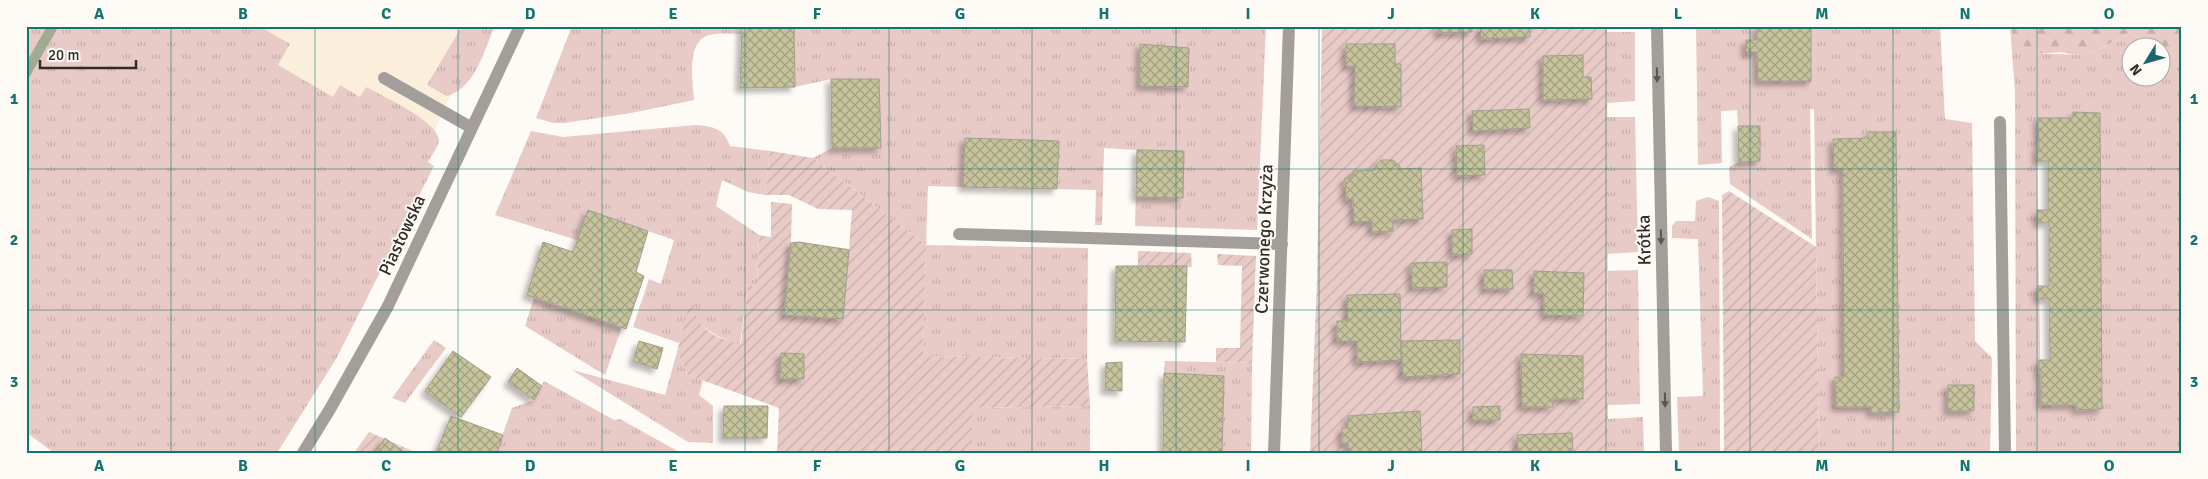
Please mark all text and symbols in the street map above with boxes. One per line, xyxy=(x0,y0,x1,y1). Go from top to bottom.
text: A xyxy=(94,4,105,24)
text: B xyxy=(238,4,248,24)
text: C xyxy=(381,4,391,24)
text: D xyxy=(525,4,536,24)
text: E xyxy=(668,4,678,24)
text: F xyxy=(813,4,822,24)
text: G xyxy=(955,4,965,24)
text: H xyxy=(1099,4,1109,24)
text: I xyxy=(1245,4,1251,24)
text: J xyxy=(1387,4,1395,24)
text: K xyxy=(1530,4,1540,24)
text: L xyxy=(1674,4,1683,24)
text: M xyxy=(1815,4,1829,24)
text: N xyxy=(1959,4,1971,24)
text: O xyxy=(2104,4,2115,24)
scale bar xyxy=(40,38,136,70)
north arrow xyxy=(2120,38,2170,88)
text: 20 m xyxy=(48,46,79,64)
text: N xyxy=(2126,61,2146,79)
one-way arrow xyxy=(1653,67,1661,83)
text: 1 xyxy=(10,89,19,109)
text: 1 xyxy=(2190,89,2199,109)
street label: Czerwonego Krzyża xyxy=(1250,164,1278,314)
street label: Piastowska xyxy=(374,191,430,279)
street label: Krótka xyxy=(1633,214,1655,266)
text: 2 xyxy=(10,230,18,250)
one-way arrow xyxy=(1657,230,1665,246)
text: 2 xyxy=(2190,230,2198,250)
text: 3 xyxy=(10,372,18,392)
text: 3 xyxy=(2190,372,2198,392)
one-way arrow xyxy=(1661,392,1669,408)
text: A xyxy=(94,456,105,476)
text: B xyxy=(238,456,248,476)
text: C xyxy=(381,456,391,476)
text: D xyxy=(525,456,536,476)
text: E xyxy=(668,456,678,476)
text: F xyxy=(813,456,822,476)
text: G xyxy=(955,456,965,476)
text: H xyxy=(1099,456,1109,476)
text: I xyxy=(1245,456,1251,476)
text: J xyxy=(1387,456,1395,476)
text: K xyxy=(1530,456,1540,476)
text: L xyxy=(1674,456,1683,476)
text: M xyxy=(1815,456,1829,476)
text: N xyxy=(1959,456,1971,476)
text: O xyxy=(2104,456,2115,476)

